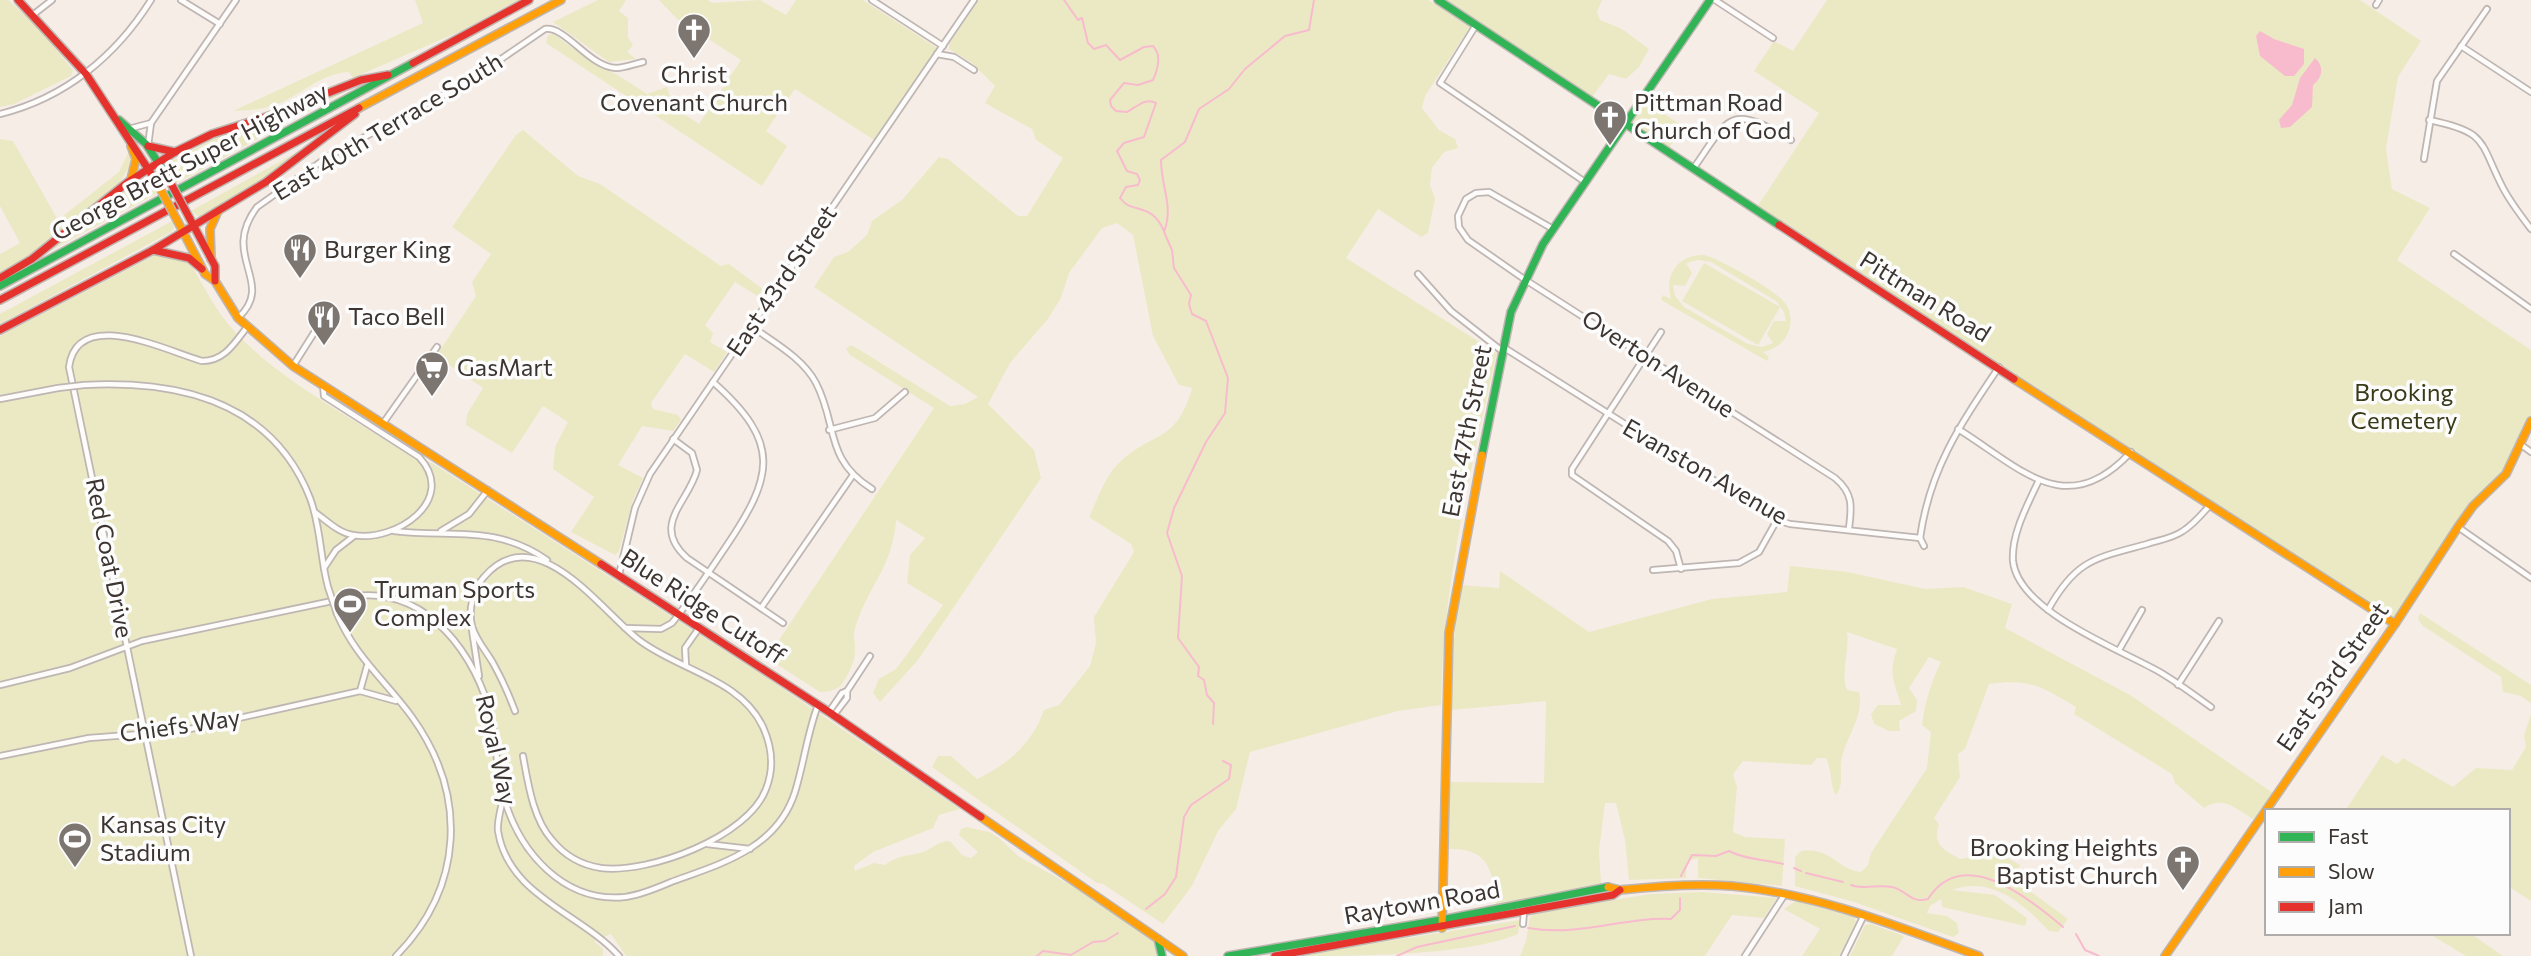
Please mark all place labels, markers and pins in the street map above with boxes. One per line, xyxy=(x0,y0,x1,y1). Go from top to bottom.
church icon: Christ Covenant Church xyxy=(675,11,713,60)
place label: Christ Covenant Church xyxy=(600,59,788,116)
place label: Pittman Road Church of God xyxy=(1634,87,1791,144)
church icon: Pittman Road Church of God xyxy=(1591,98,1629,147)
restaurant icon: Burger King xyxy=(281,231,319,280)
place label: Burger King xyxy=(324,234,451,263)
restaurant icon: Taco Bell xyxy=(305,298,343,347)
place label: Taco Bell xyxy=(348,301,445,330)
supermarket icon: GasMart xyxy=(413,349,451,398)
place label: GasMart xyxy=(457,352,553,381)
place label: Truman Sports Complex xyxy=(374,574,535,631)
sports icon: Truman Sports Complex xyxy=(331,585,369,634)
place label: Kansas City Stadium xyxy=(100,809,226,866)
sports icon: Kansas City Stadium xyxy=(56,820,94,869)
place label: Brooking Heights Baptist Church xyxy=(1970,832,2158,889)
church icon: Brooking Heights Baptist Church xyxy=(2164,843,2202,892)

